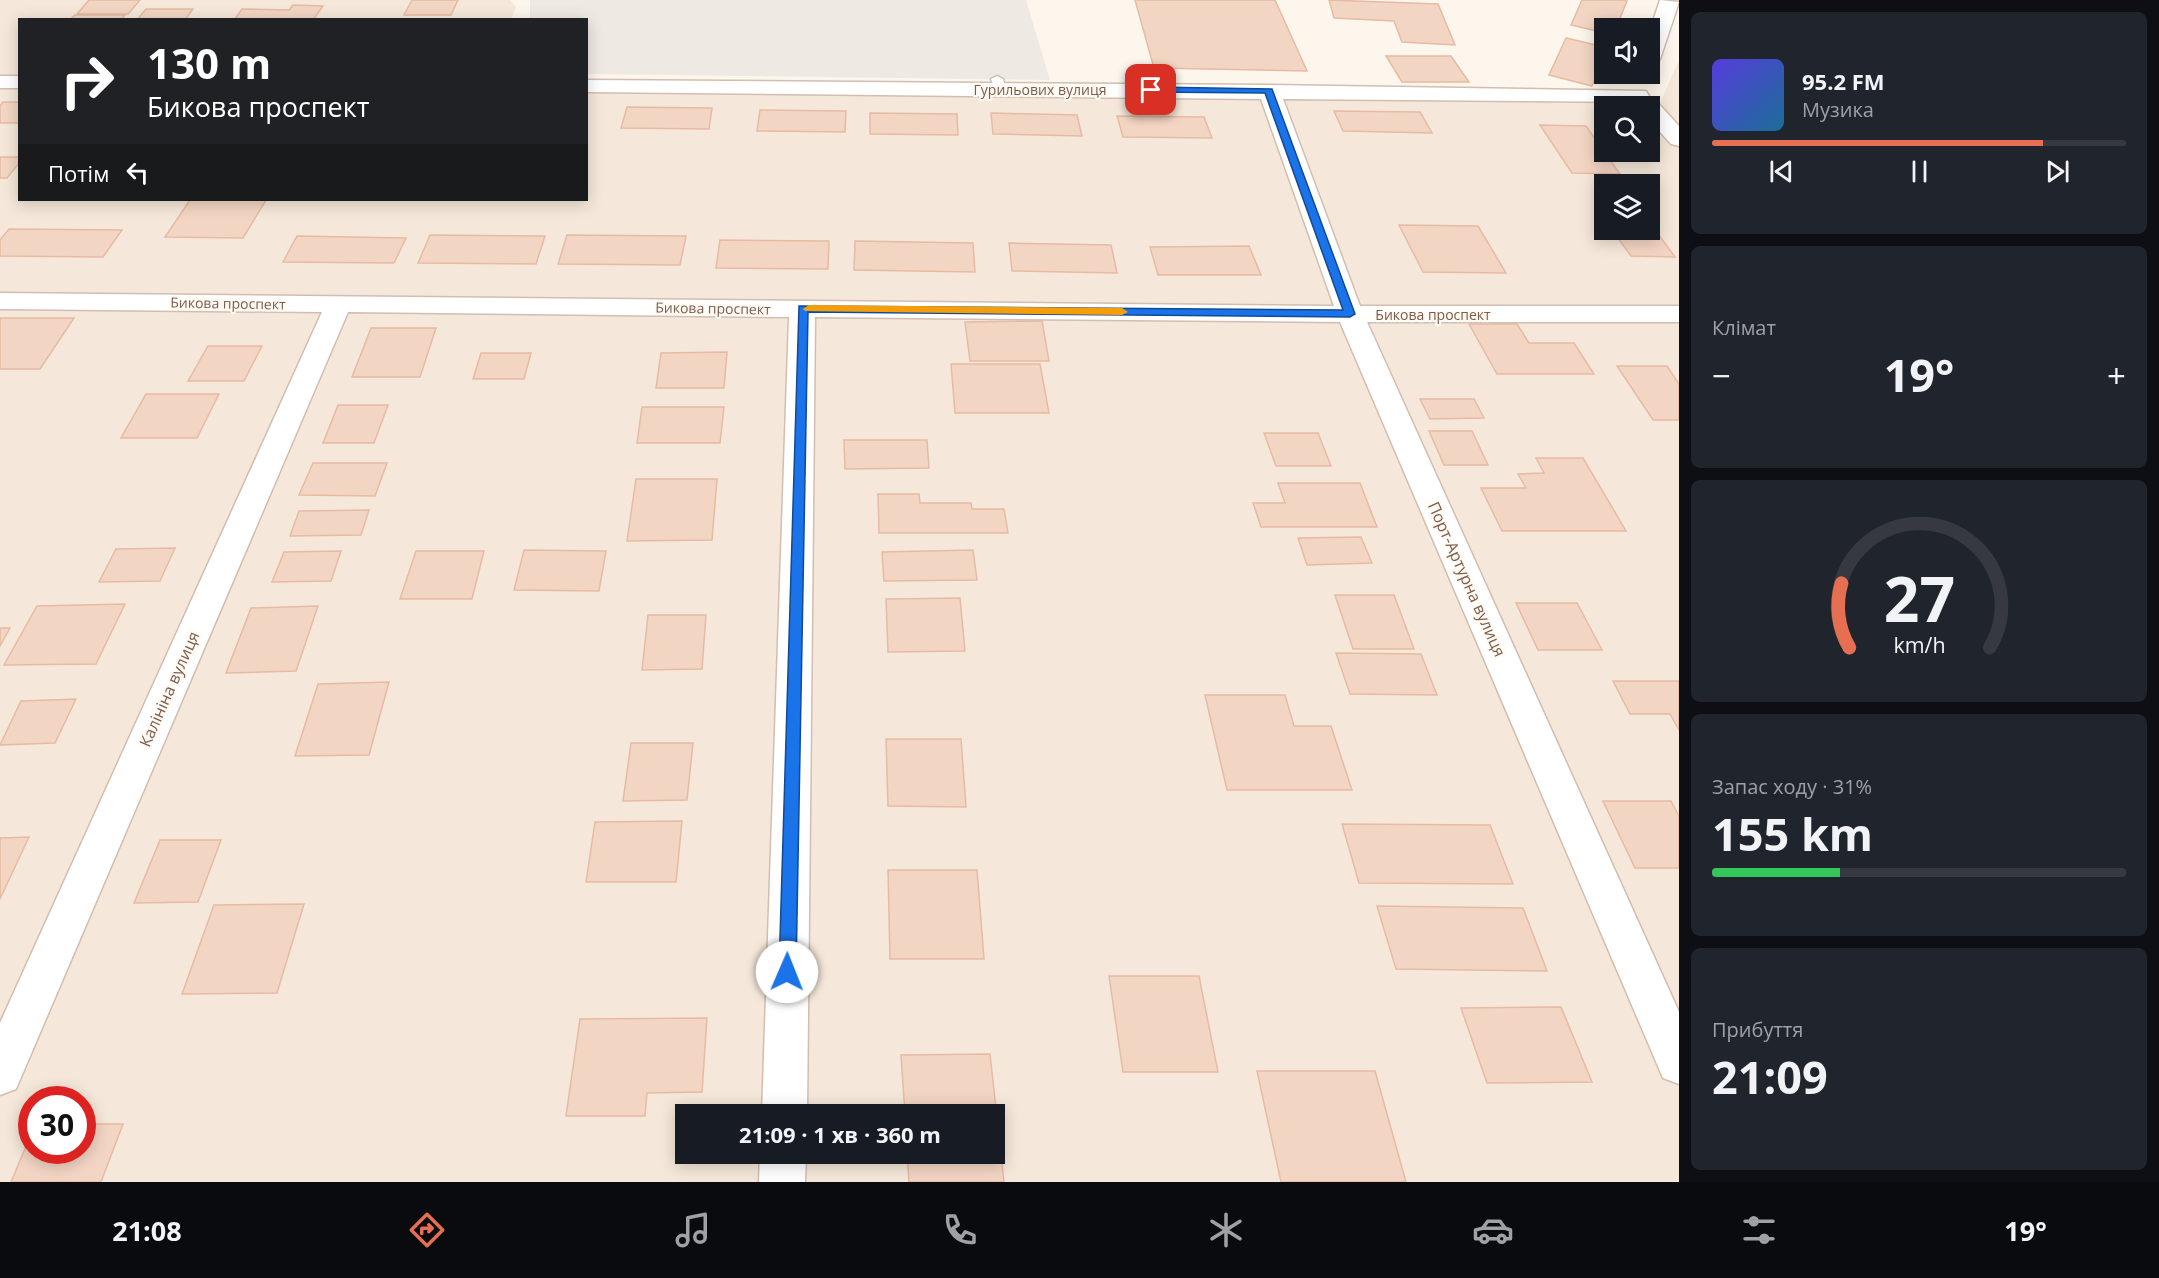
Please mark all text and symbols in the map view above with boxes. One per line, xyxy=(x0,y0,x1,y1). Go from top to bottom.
map controls xyxy=(1594,18,1660,240)
button: sound xyxy=(1594,18,1660,84)
text: 130 m xyxy=(147,34,271,91)
icon: right xyxy=(48,42,126,120)
pin xyxy=(1125,64,1176,115)
text: 95.2 FM xyxy=(1802,66,1885,96)
icon: arrive xyxy=(1134,73,1167,106)
street label: Гурильових вулиця xyxy=(974,80,1106,99)
text: Бикова проспект xyxy=(147,88,369,125)
button: search xyxy=(1594,96,1660,162)
text: Музика xyxy=(1802,96,1874,123)
icon: previous xyxy=(1765,155,1798,188)
icon: pause xyxy=(1903,155,1936,188)
icon: next xyxy=(2041,155,2074,188)
icon: left xyxy=(121,156,154,189)
text: Потім xyxy=(48,158,109,188)
button: layers xyxy=(1594,174,1660,240)
street label: Бикова проспект xyxy=(170,292,286,314)
street label: Бикова проспект xyxy=(655,297,771,319)
street label: Бикова проспект xyxy=(1375,305,1491,324)
text: Клімат xyxy=(1712,314,1776,341)
text: 19° xyxy=(1884,344,1954,405)
text: − xyxy=(1712,353,1731,398)
text: + xyxy=(2107,353,2126,398)
street label: Порт-Артурна вулиця xyxy=(1423,498,1511,660)
text: 27 xyxy=(1883,555,1955,640)
street label: Калініна вулиця xyxy=(134,628,204,750)
text: km/h xyxy=(1893,630,1945,659)
text: Запас ходу · 31% xyxy=(1712,773,1872,800)
text: 155 km xyxy=(1712,803,1873,864)
position arrow xyxy=(755,940,819,1004)
text: Прибуття xyxy=(1712,1016,1803,1043)
text: 21:09 xyxy=(1712,1046,1828,1107)
speed limit sign: 30 xyxy=(18,1086,96,1164)
text: 21:09 · 1 хв · 360 m xyxy=(739,1119,941,1149)
icon: directions xyxy=(406,1209,448,1251)
icon: music xyxy=(672,1209,714,1251)
icon: phone xyxy=(939,1209,981,1251)
icon: climate xyxy=(1205,1209,1247,1251)
icon: car xyxy=(1472,1209,1514,1251)
icon: filters xyxy=(1738,1209,1780,1251)
text: 21:08 xyxy=(112,1212,182,1249)
text: 19° xyxy=(2004,1212,2047,1249)

